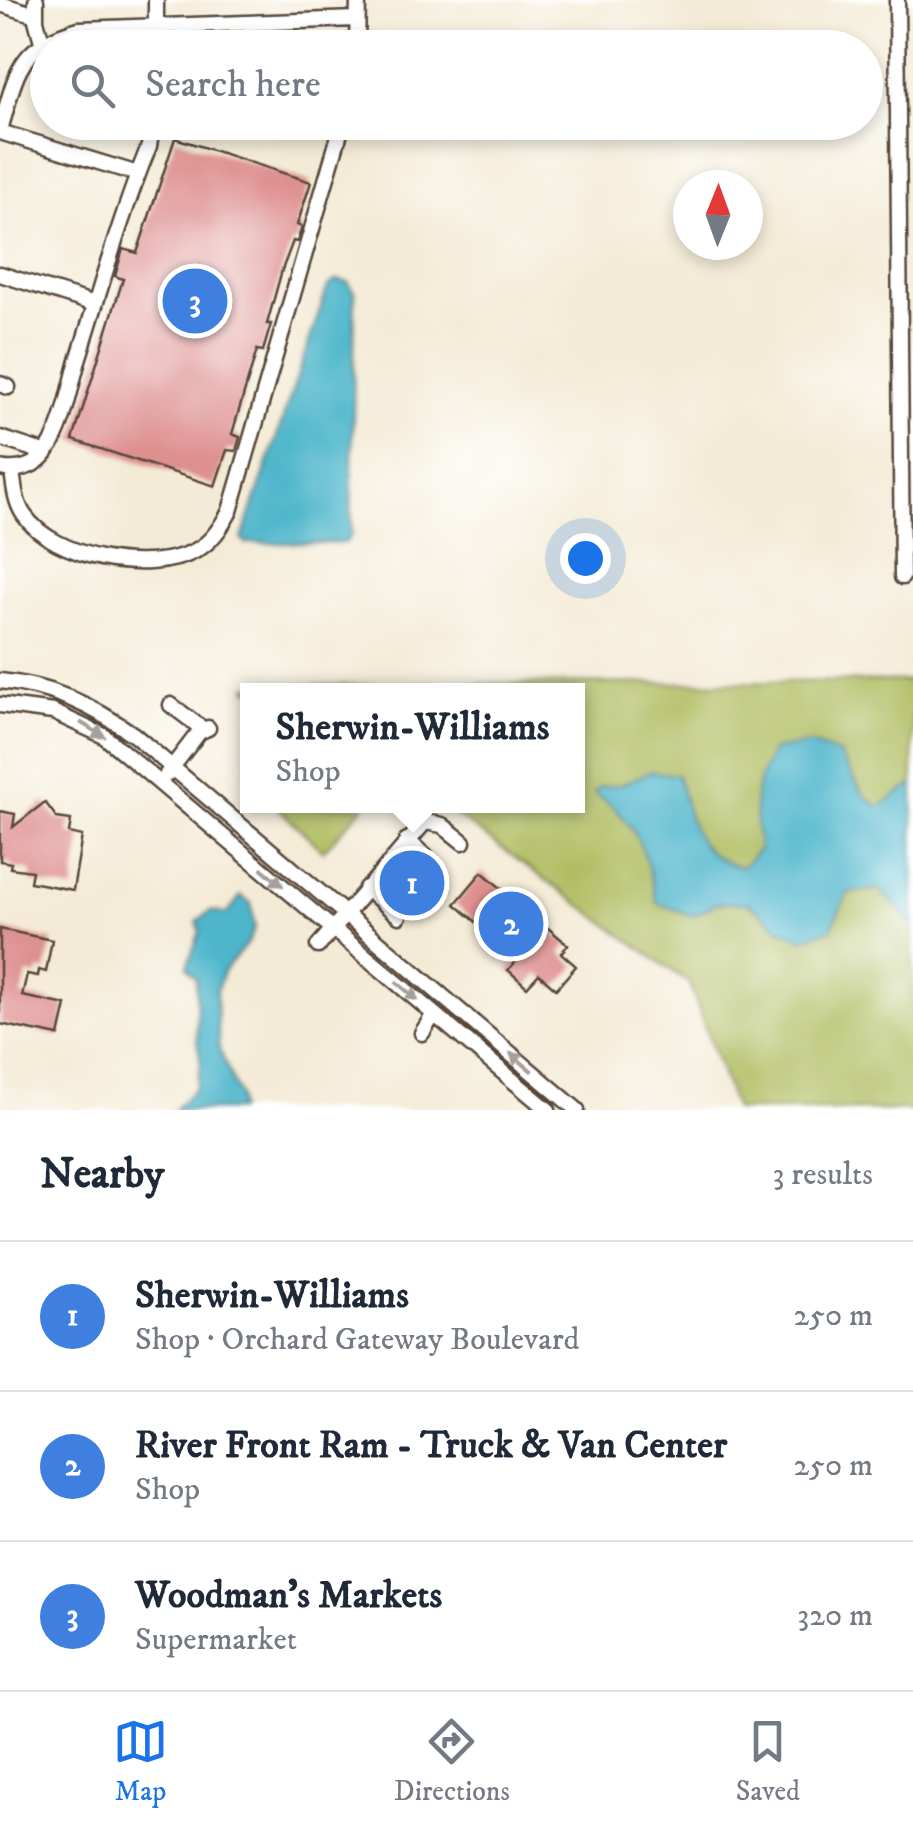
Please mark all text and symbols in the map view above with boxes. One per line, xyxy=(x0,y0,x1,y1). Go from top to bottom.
search box xyxy=(30,30,883,140)
icon: search xyxy=(65,58,120,113)
text: Search here xyxy=(145,61,321,109)
north arrow xyxy=(673,170,763,260)
pin: 3 xyxy=(162,264,228,338)
your location xyxy=(560,533,611,584)
popup xyxy=(240,683,585,813)
text: Sherwin-Williams xyxy=(276,704,549,752)
one-way arrow xyxy=(79,721,107,738)
text: Shop xyxy=(276,752,341,792)
pin: 1 xyxy=(380,846,444,920)
one-way arrow xyxy=(259,866,284,888)
pin: 2 xyxy=(478,886,544,962)
one-way arrow xyxy=(395,980,420,1002)
one-way arrow xyxy=(508,1052,533,1073)
text: Nearby xyxy=(40,1149,164,1201)
text: 3 results xyxy=(772,1155,873,1195)
text: Sherwin-Williams xyxy=(135,1272,409,1320)
text: 1 xyxy=(67,1296,78,1336)
text: 250 m xyxy=(793,1296,873,1336)
text: Shop · Orchard Gateway Boulevard xyxy=(135,1320,580,1360)
text: River Front Ram - Truck & Van Center xyxy=(135,1422,727,1470)
text: 2 xyxy=(65,1446,80,1486)
text: 250 m xyxy=(793,1446,873,1486)
text: Shop xyxy=(135,1470,200,1510)
text: Woodman's Markets xyxy=(135,1572,442,1620)
text: 3 xyxy=(67,1596,78,1636)
text: 320 m xyxy=(797,1596,873,1636)
text: Supermarket xyxy=(135,1620,297,1660)
tab: Map xyxy=(113,1714,168,1809)
tab: Directions xyxy=(394,1714,510,1809)
tab: Saved xyxy=(736,1714,800,1809)

